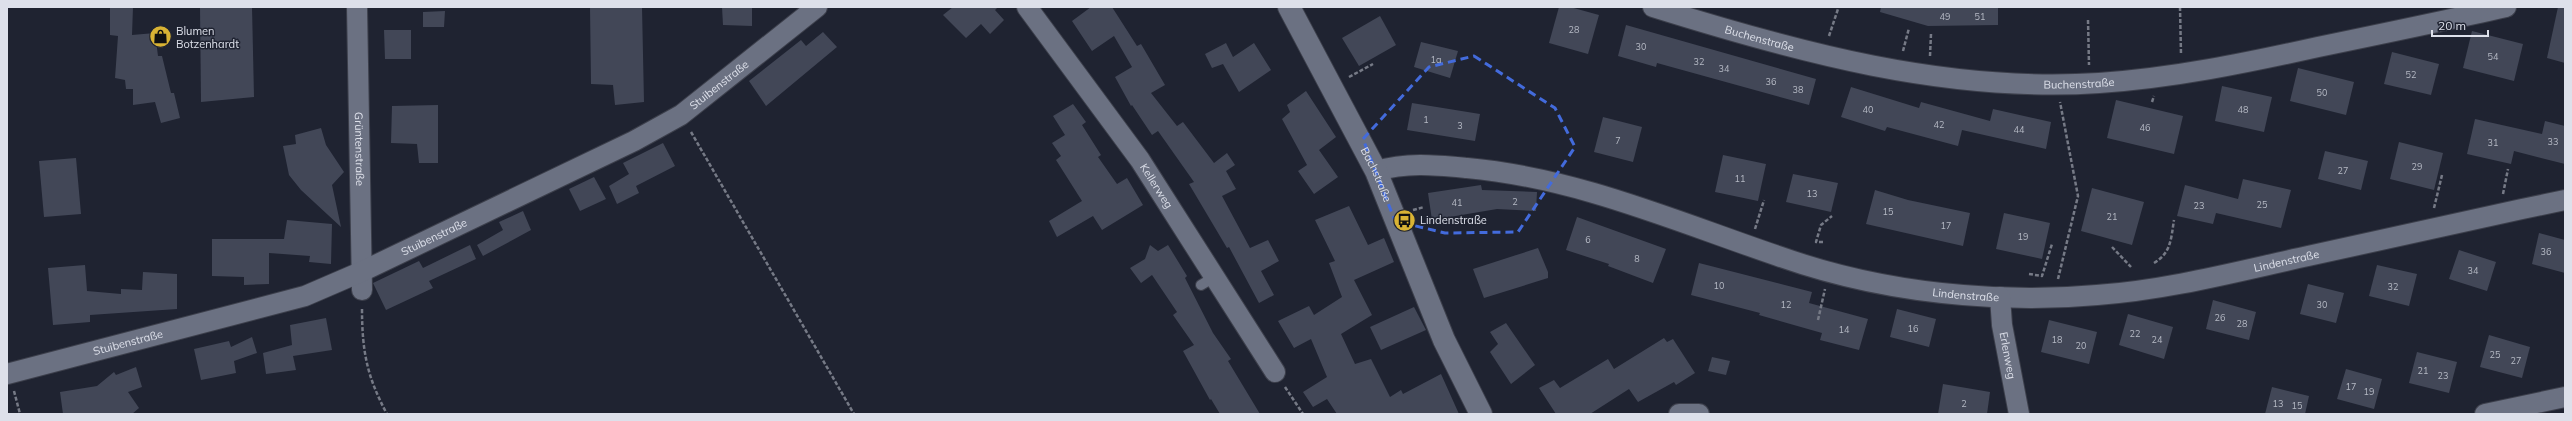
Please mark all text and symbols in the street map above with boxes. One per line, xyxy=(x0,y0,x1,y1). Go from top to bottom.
house number: 49 xyxy=(1940,11,1950,22)
house number: 51 xyxy=(1975,11,1985,22)
scale bar xyxy=(2432,12,2488,38)
text: 20 m xyxy=(2438,18,2466,33)
street label: Buchenstraße xyxy=(1723,22,1795,54)
shop icon: Blumen Botzenhardt xyxy=(148,24,174,50)
place label: Blumen Botzenhardt xyxy=(176,24,239,51)
house number: 28 xyxy=(1569,24,1579,35)
house number: 30 xyxy=(1636,41,1646,52)
house number: 54 xyxy=(2488,51,2499,62)
house number: 1a xyxy=(1431,54,1441,65)
house number: 32 xyxy=(1694,56,1704,67)
street label: Stuibenstraße xyxy=(687,57,751,113)
house number: 34 xyxy=(1719,63,1730,74)
house number: 52 xyxy=(2406,69,2416,80)
street label: Buchenstraße xyxy=(2043,75,2115,92)
house number: 36 xyxy=(1766,76,1776,87)
house number: 38 xyxy=(1793,84,1803,95)
house number: 50 xyxy=(2317,87,2327,98)
house number: 40 xyxy=(1863,104,1873,115)
house number: 48 xyxy=(2238,104,2248,115)
street label: Grüntenstraße xyxy=(352,112,367,186)
house number: 1 xyxy=(1423,114,1429,125)
house number: 42 xyxy=(1934,119,1944,130)
house number: 3 xyxy=(1457,120,1463,131)
house number: 46 xyxy=(2140,122,2150,133)
house number: 44 xyxy=(2014,124,2025,135)
house number: 7 xyxy=(1615,135,1621,146)
house number: 33 xyxy=(2548,136,2558,147)
house number: 31 xyxy=(2488,137,2498,148)
street label: Bachstraße xyxy=(1358,145,1395,204)
street label: Kellerweg xyxy=(1137,161,1176,211)
house number: 29 xyxy=(2412,161,2422,172)
house number: 27 xyxy=(2338,165,2348,176)
house number: 11 xyxy=(1735,173,1745,184)
house number: 13 xyxy=(1807,188,1817,199)
house number: 2 xyxy=(1512,196,1518,207)
house number: 41 xyxy=(1452,197,1462,208)
house number: 25 xyxy=(2257,199,2268,210)
house number: 23 xyxy=(2194,200,2204,211)
house number: 15 xyxy=(1883,206,1894,217)
bus stop icon: Lindenstraße xyxy=(1392,207,1418,233)
house number: 21 xyxy=(2107,211,2117,222)
place label: Lindenstraße xyxy=(1420,213,1487,227)
street label: Stuibenstraße xyxy=(399,215,469,259)
house number: 17 xyxy=(1941,220,1951,231)
house number: 19 xyxy=(2018,231,2028,242)
house number: 6 xyxy=(1585,234,1591,245)
house number: 36 xyxy=(2541,246,2551,257)
street label: Lindenstraße xyxy=(2252,247,2320,275)
house number: 8 xyxy=(1634,253,1640,264)
house number: 34 xyxy=(2468,265,2479,276)
house number: 10 xyxy=(1714,280,1724,291)
house number: 32 xyxy=(2388,281,2398,292)
street label: Lindenstraße xyxy=(1932,285,1999,304)
house number: 12 xyxy=(1781,299,1791,310)
house number: 30 xyxy=(2317,299,2327,310)
house number: 26 xyxy=(2215,312,2225,323)
house number: 28 xyxy=(2237,318,2247,329)
house number: 16 xyxy=(1908,323,1918,334)
house number: 14 xyxy=(1839,324,1850,335)
street label: Stuibenstraße xyxy=(92,327,164,358)
house number: 22 xyxy=(2130,328,2140,339)
street label: Erlenweg xyxy=(1996,331,2019,380)
house number: 18 xyxy=(2052,334,2062,345)
house number: 24 xyxy=(2152,334,2163,345)
house number: 20 xyxy=(2076,340,2086,351)
house number: 25 xyxy=(2490,349,2501,360)
house number: 27 xyxy=(2511,355,2521,366)
house number: 21 xyxy=(2418,365,2428,376)
house number: 23 xyxy=(2438,370,2448,381)
house number: 17 xyxy=(2346,381,2356,392)
house number: 19 xyxy=(2364,386,2374,397)
house number: 2 xyxy=(1961,398,1967,409)
house number: 13 xyxy=(2273,398,2283,409)
house number: 15 xyxy=(2292,400,2303,411)

